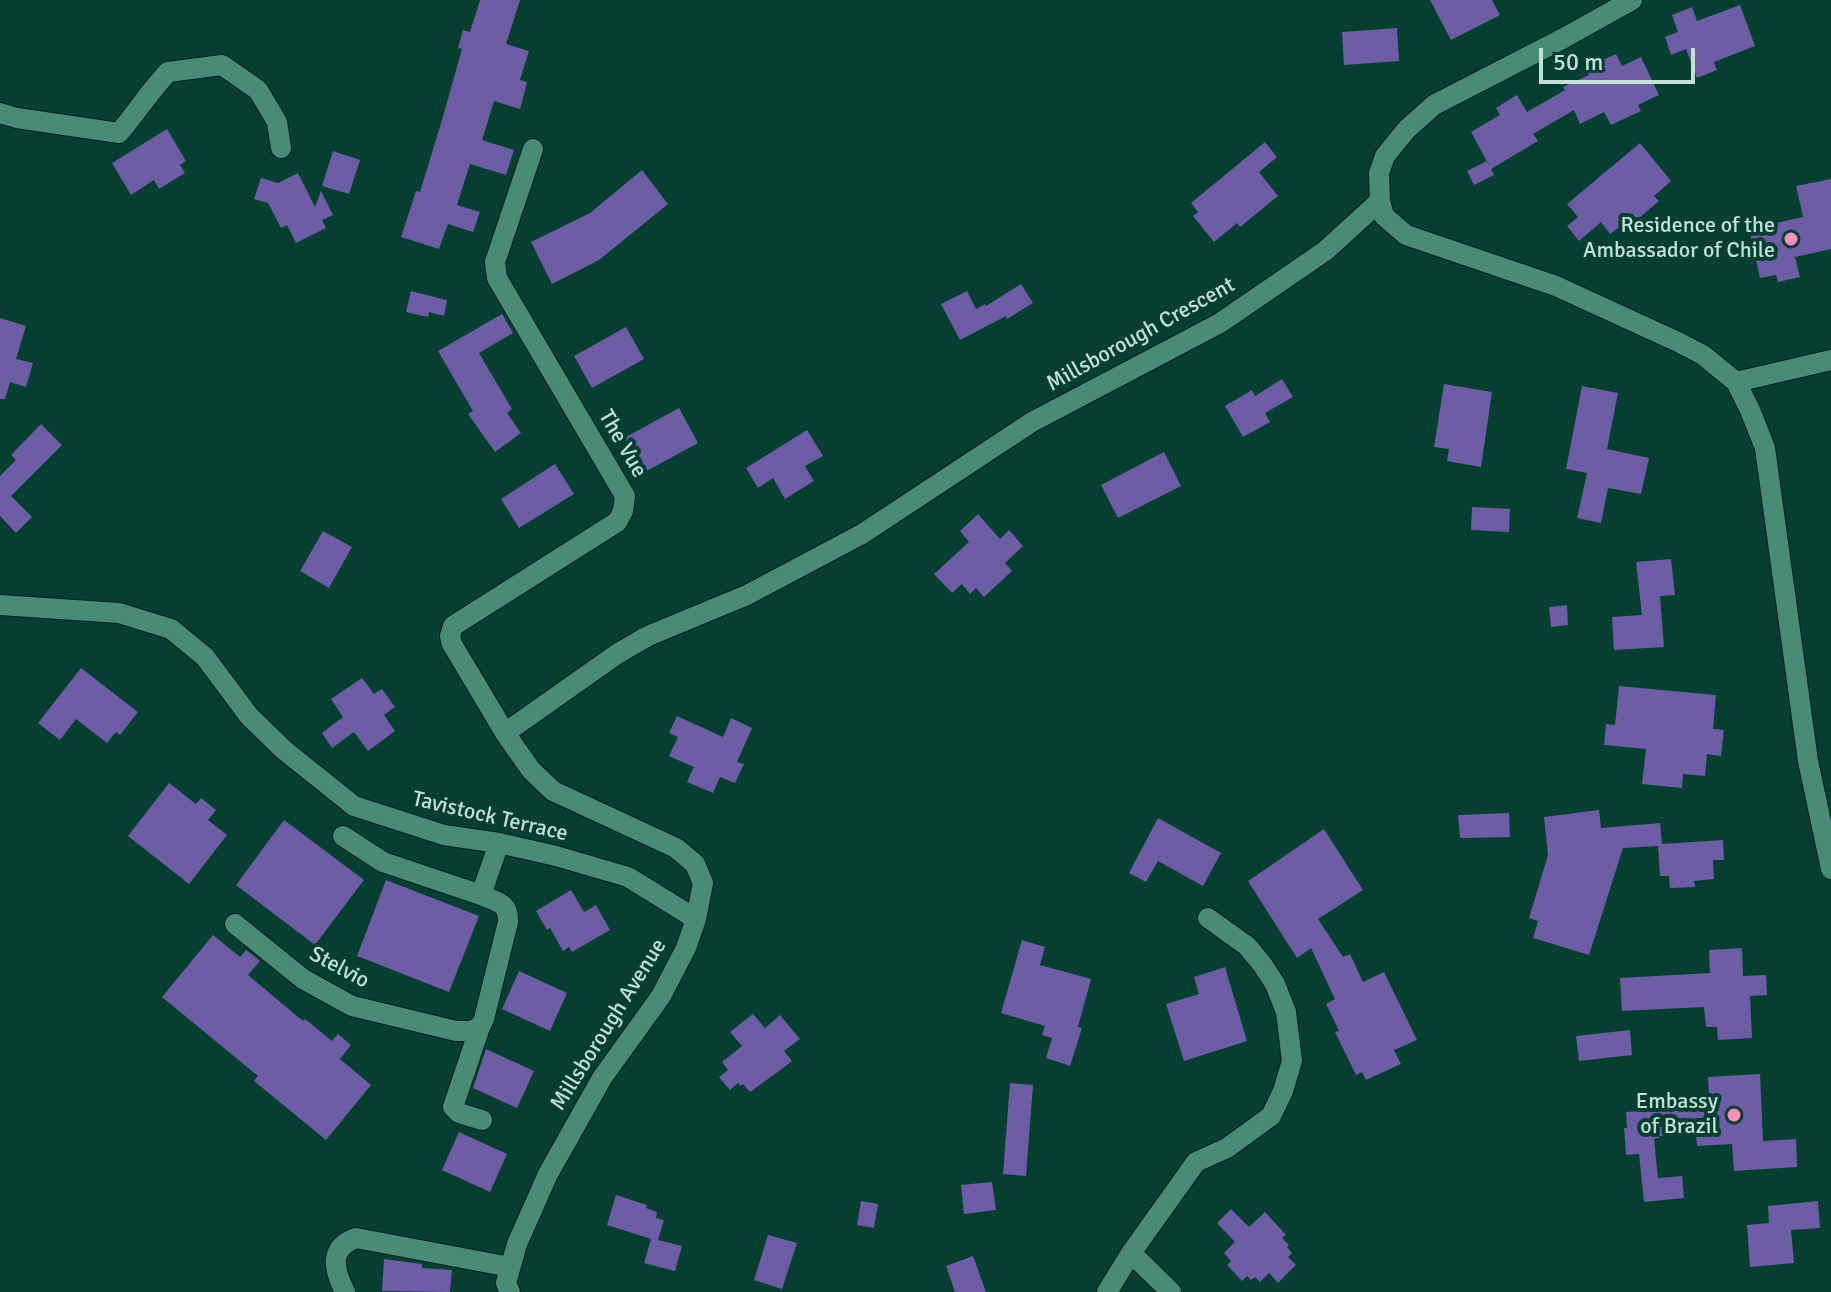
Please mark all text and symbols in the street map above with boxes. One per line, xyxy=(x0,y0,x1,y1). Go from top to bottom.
scale bar xyxy=(1543,32,1699,82)
text: 50 m xyxy=(1553,47,1603,77)
place label: Residence of the Ambassador of Chile xyxy=(1583,213,1775,264)
marker: Residence of the Ambassador of Chile xyxy=(1782,230,1800,248)
street label: Millsborough Crescent xyxy=(1042,272,1240,398)
street label: The Vue xyxy=(592,406,652,482)
street label: Tavistock Terrace xyxy=(410,786,570,848)
street label: Millsborough Avenue xyxy=(545,934,673,1116)
street label: Stelvio xyxy=(305,941,373,995)
place label: Embassy of Brazil xyxy=(1636,1089,1718,1140)
marker: Embassy of Brazil xyxy=(1725,1106,1743,1124)

